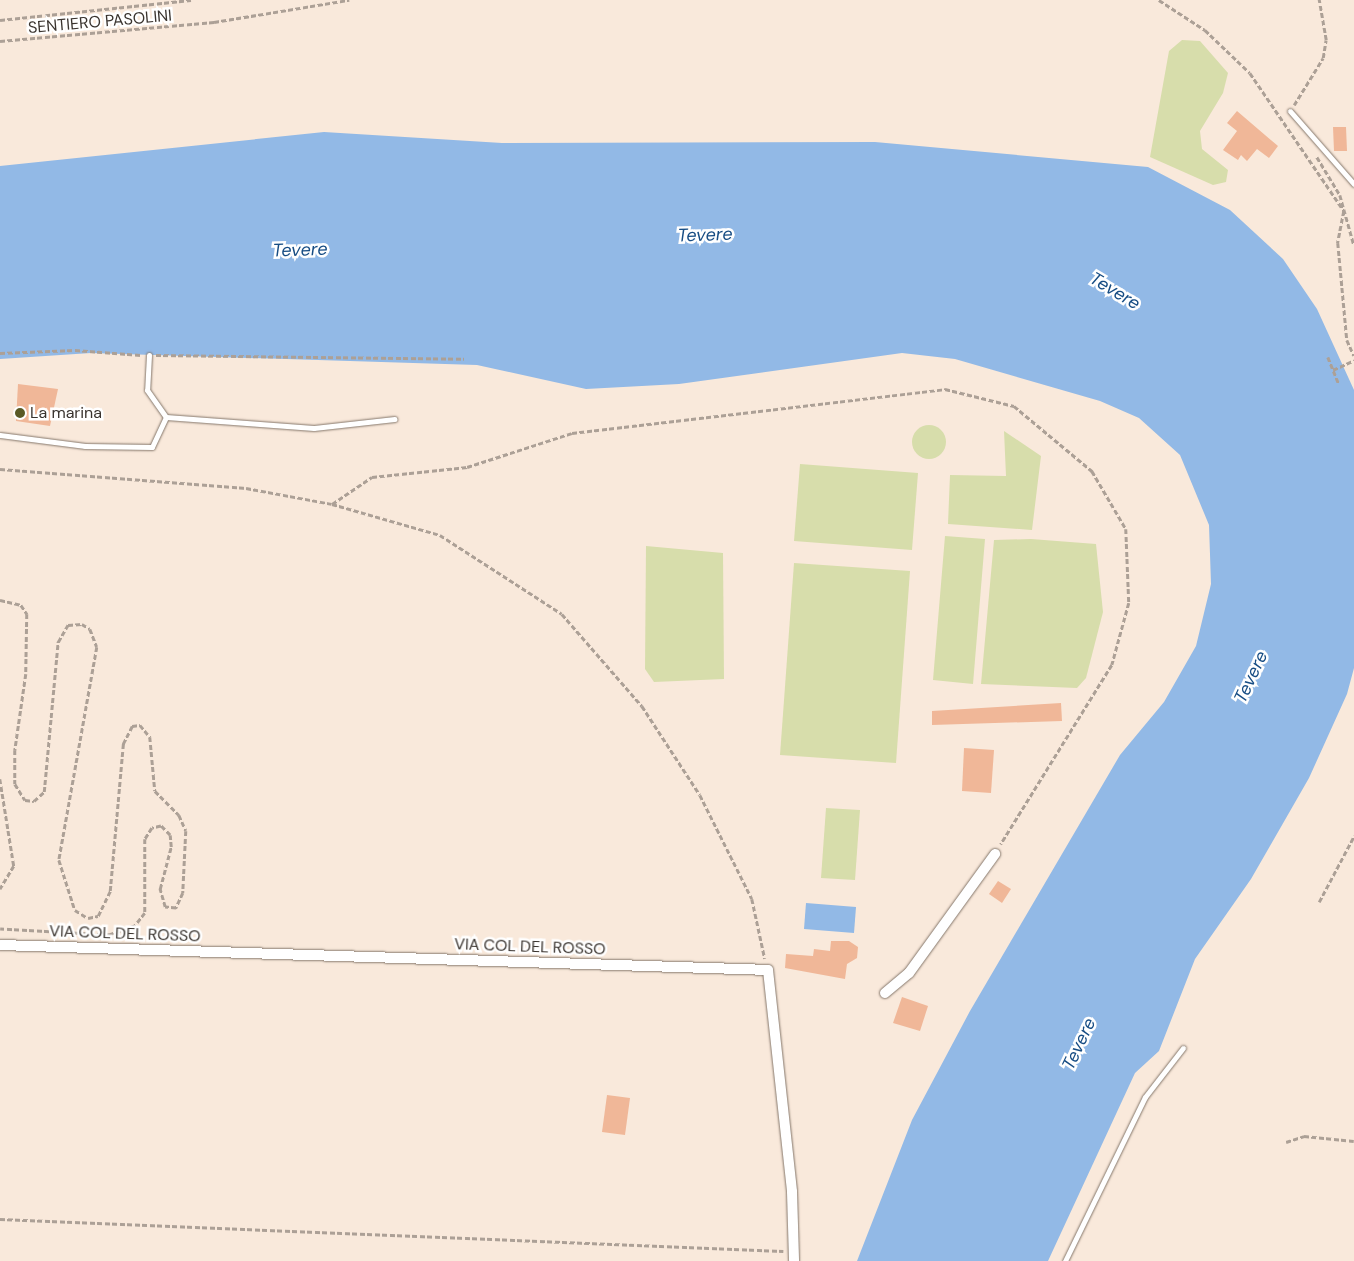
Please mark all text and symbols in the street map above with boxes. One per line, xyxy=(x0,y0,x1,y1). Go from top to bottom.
street label: SENTIERO PASOLINI xyxy=(27,6,173,38)
water label: Tevere xyxy=(677,223,733,247)
water label: Tevere xyxy=(272,238,328,262)
water label: Tevere xyxy=(1086,268,1144,314)
place label: La marina xyxy=(30,403,102,423)
marker: La marina xyxy=(14,407,26,419)
water label: Tevere xyxy=(1230,648,1272,706)
street label: VIA COL DEL ROSSO xyxy=(49,922,201,946)
street label: VIA COL DEL ROSSO xyxy=(454,935,606,959)
water label: Tevere xyxy=(1058,1015,1100,1073)

